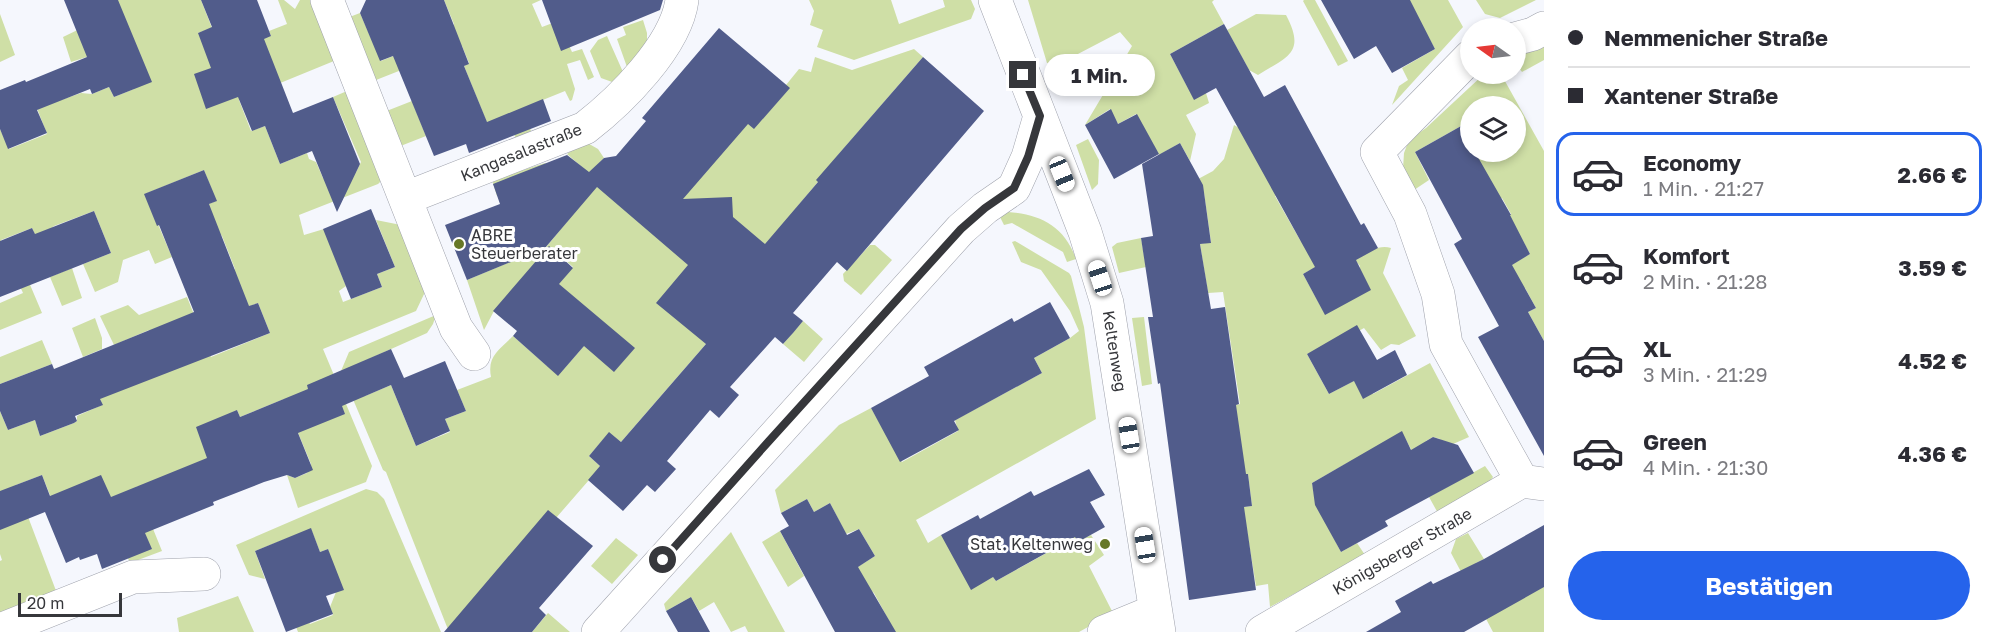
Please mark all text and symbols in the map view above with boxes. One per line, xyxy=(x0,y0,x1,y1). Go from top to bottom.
north arrow xyxy=(1460,18,1526,84)
map controls xyxy=(1460,18,1526,162)
text: Nemmenicher Straße xyxy=(1604,24,1828,51)
callout: 1 Min. xyxy=(1044,54,1155,96)
route end xyxy=(1009,61,1036,88)
text: 1 Min. xyxy=(1071,63,1128,87)
text: Xantener Straße xyxy=(1604,82,1778,109)
button: layers xyxy=(1460,96,1526,162)
street label: Kangasalastraße xyxy=(458,119,584,185)
icon: car xyxy=(1571,147,1625,201)
text: Economy xyxy=(1643,149,1741,176)
car xyxy=(1047,154,1077,194)
text: 2.66 € xyxy=(1898,161,1967,188)
text: 1 Min. · 21:27 xyxy=(1643,176,1764,200)
place label: ABRE Steuerberater xyxy=(471,225,578,263)
marker: ABRE Steuerberater xyxy=(452,237,466,251)
icon: car xyxy=(1571,240,1625,294)
text: Komfort xyxy=(1643,242,1730,269)
text: 3.59 € xyxy=(1898,254,1967,281)
car xyxy=(1086,258,1114,298)
text: 2 Min. · 21:28 xyxy=(1643,269,1768,293)
street label: Keltenweg xyxy=(1099,309,1131,393)
icon: car xyxy=(1571,333,1625,387)
text: XL xyxy=(1643,335,1671,362)
text: 4.52 € xyxy=(1898,347,1967,374)
text: 3 Min. · 21:29 xyxy=(1643,362,1768,386)
car xyxy=(1117,416,1141,454)
icon: car xyxy=(1571,426,1625,480)
text: Green xyxy=(1643,428,1707,455)
text: 4.36 € xyxy=(1898,440,1967,467)
text: 4 Min. · 21:30 xyxy=(1643,455,1768,479)
street label: Königsberger Straße xyxy=(1329,503,1475,599)
car xyxy=(1133,526,1157,564)
place label: Stat. Keltenweg xyxy=(970,534,1093,554)
marker: Stat. Keltenweg xyxy=(1098,537,1112,551)
route start xyxy=(649,546,676,573)
button: Bestätigen xyxy=(1568,551,1970,620)
scale bar xyxy=(18,590,122,618)
text: 20 m xyxy=(27,593,64,613)

